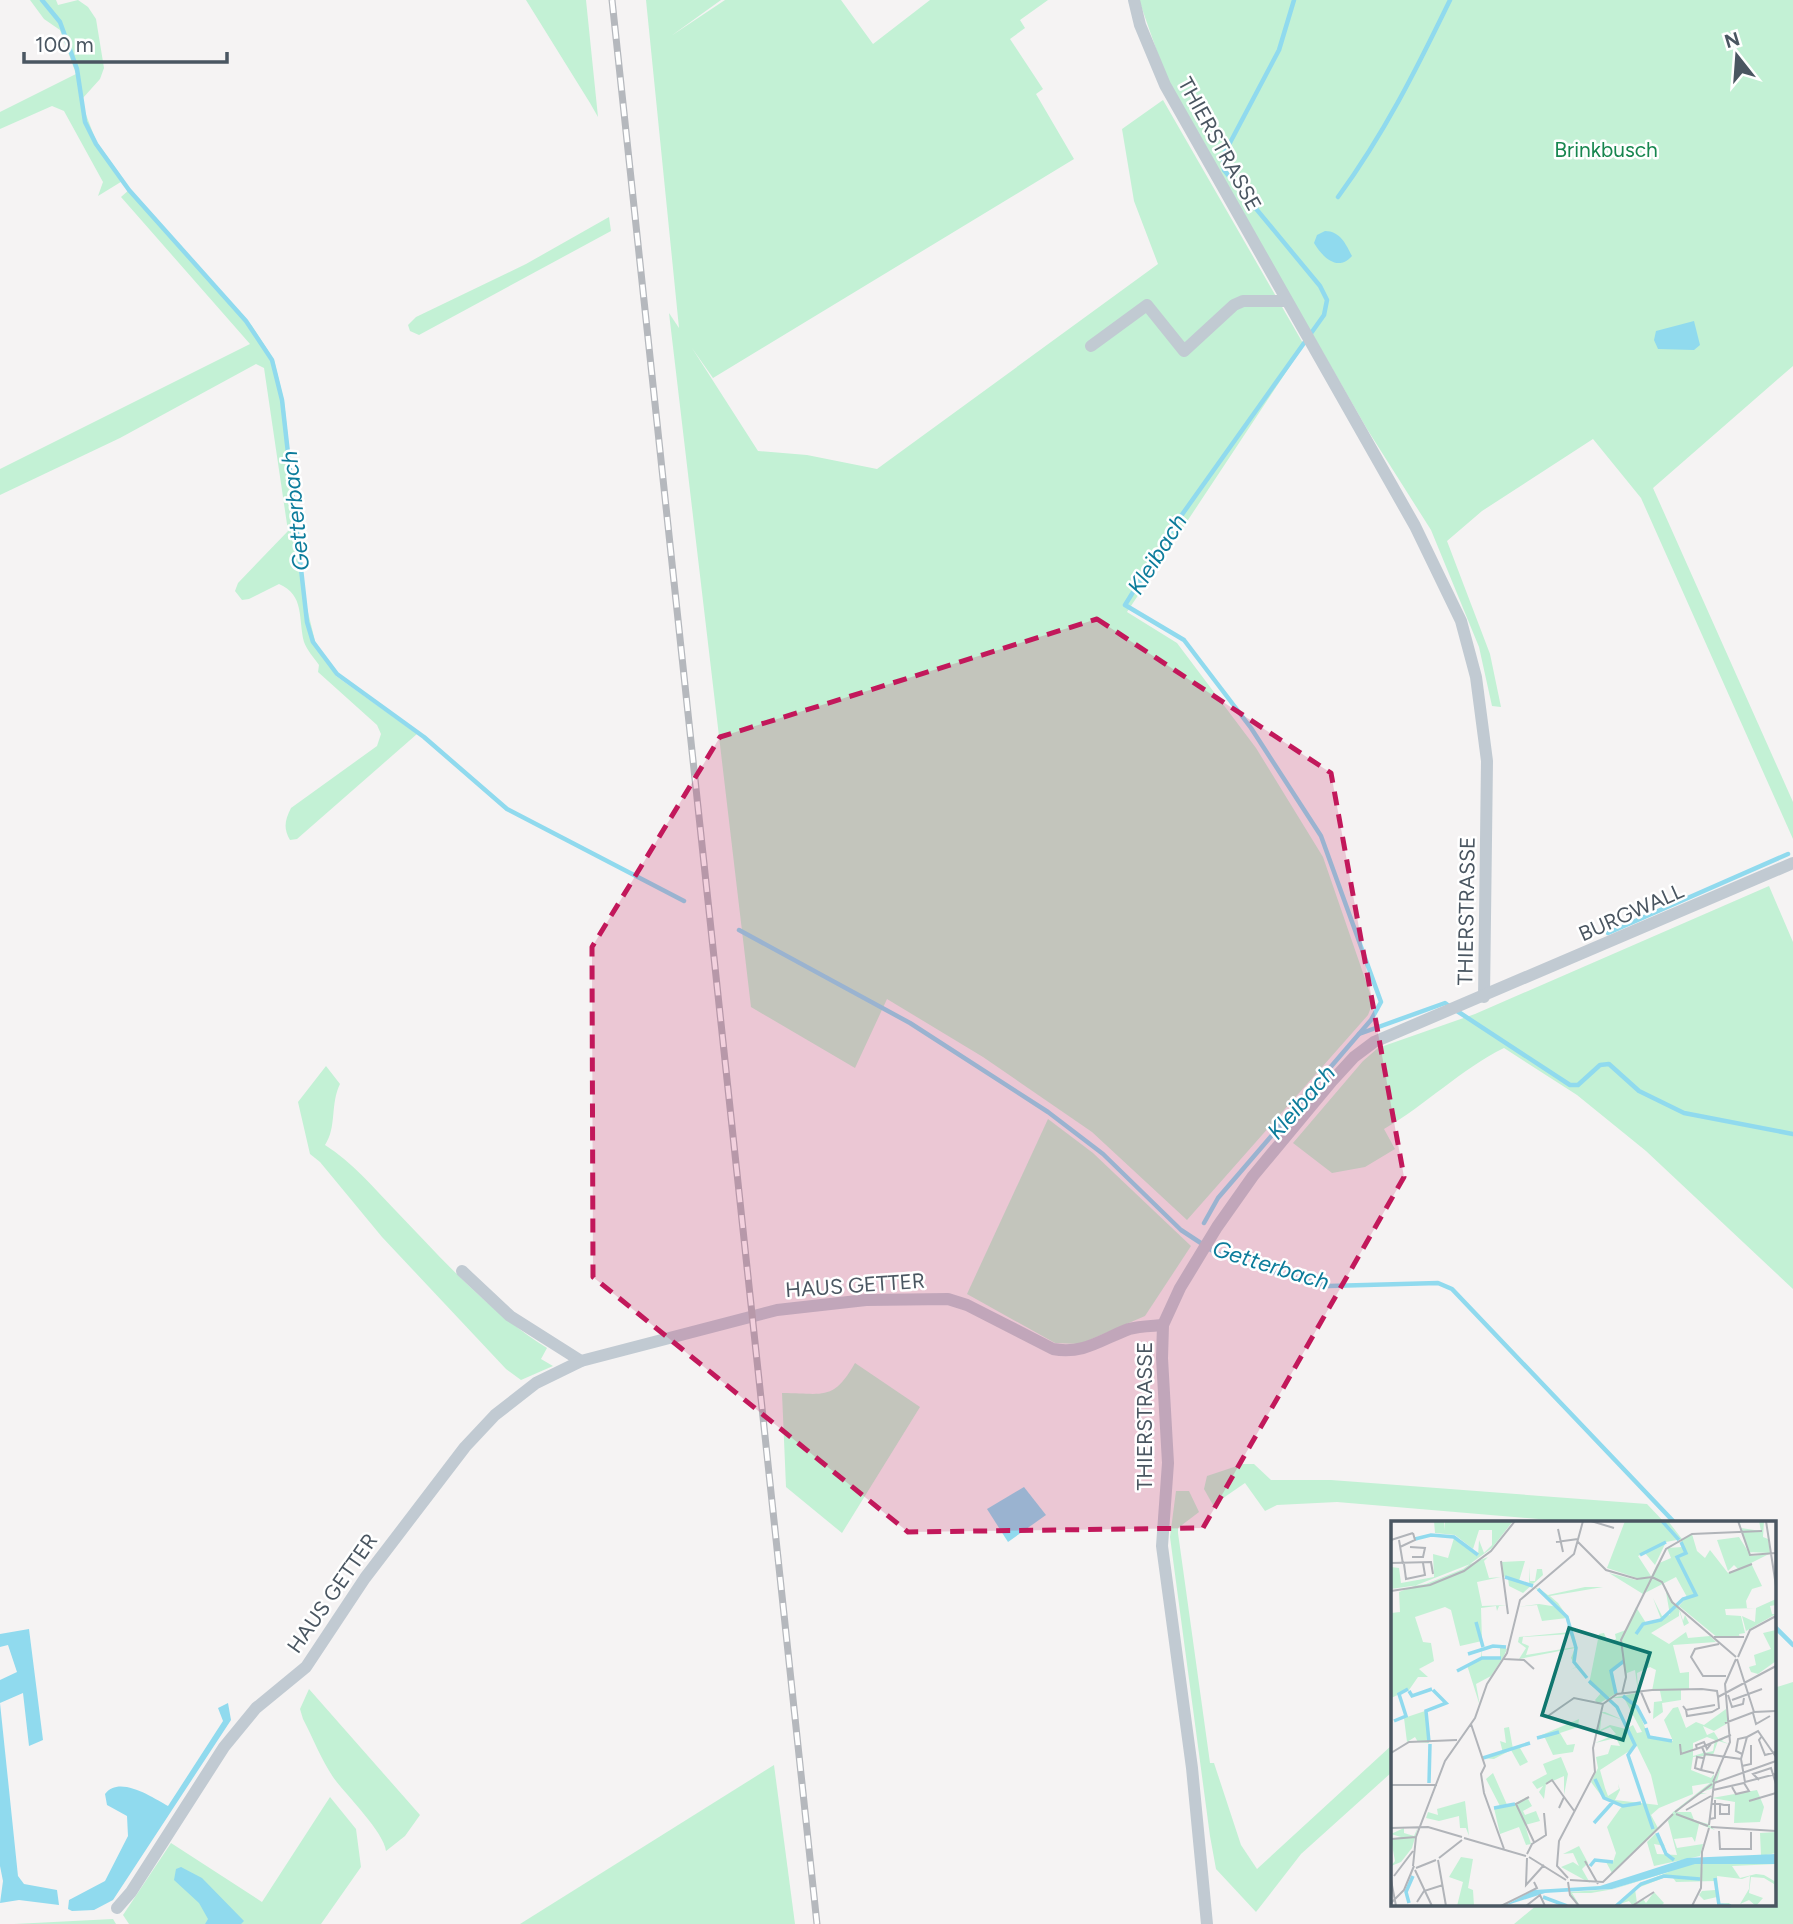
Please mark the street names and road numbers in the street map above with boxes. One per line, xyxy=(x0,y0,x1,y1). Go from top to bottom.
street label: THIERSTRASSE xyxy=(1173,73,1267,215)
street label: THIERSTRASSE xyxy=(1452,836,1480,986)
street label: BURGWALL xyxy=(1575,878,1687,946)
street label: HAUS GETTER xyxy=(784,1268,926,1302)
street label: THIERSTRASSE xyxy=(1132,1342,1157,1490)
street label: HAUS GETTER xyxy=(282,1528,382,1658)

